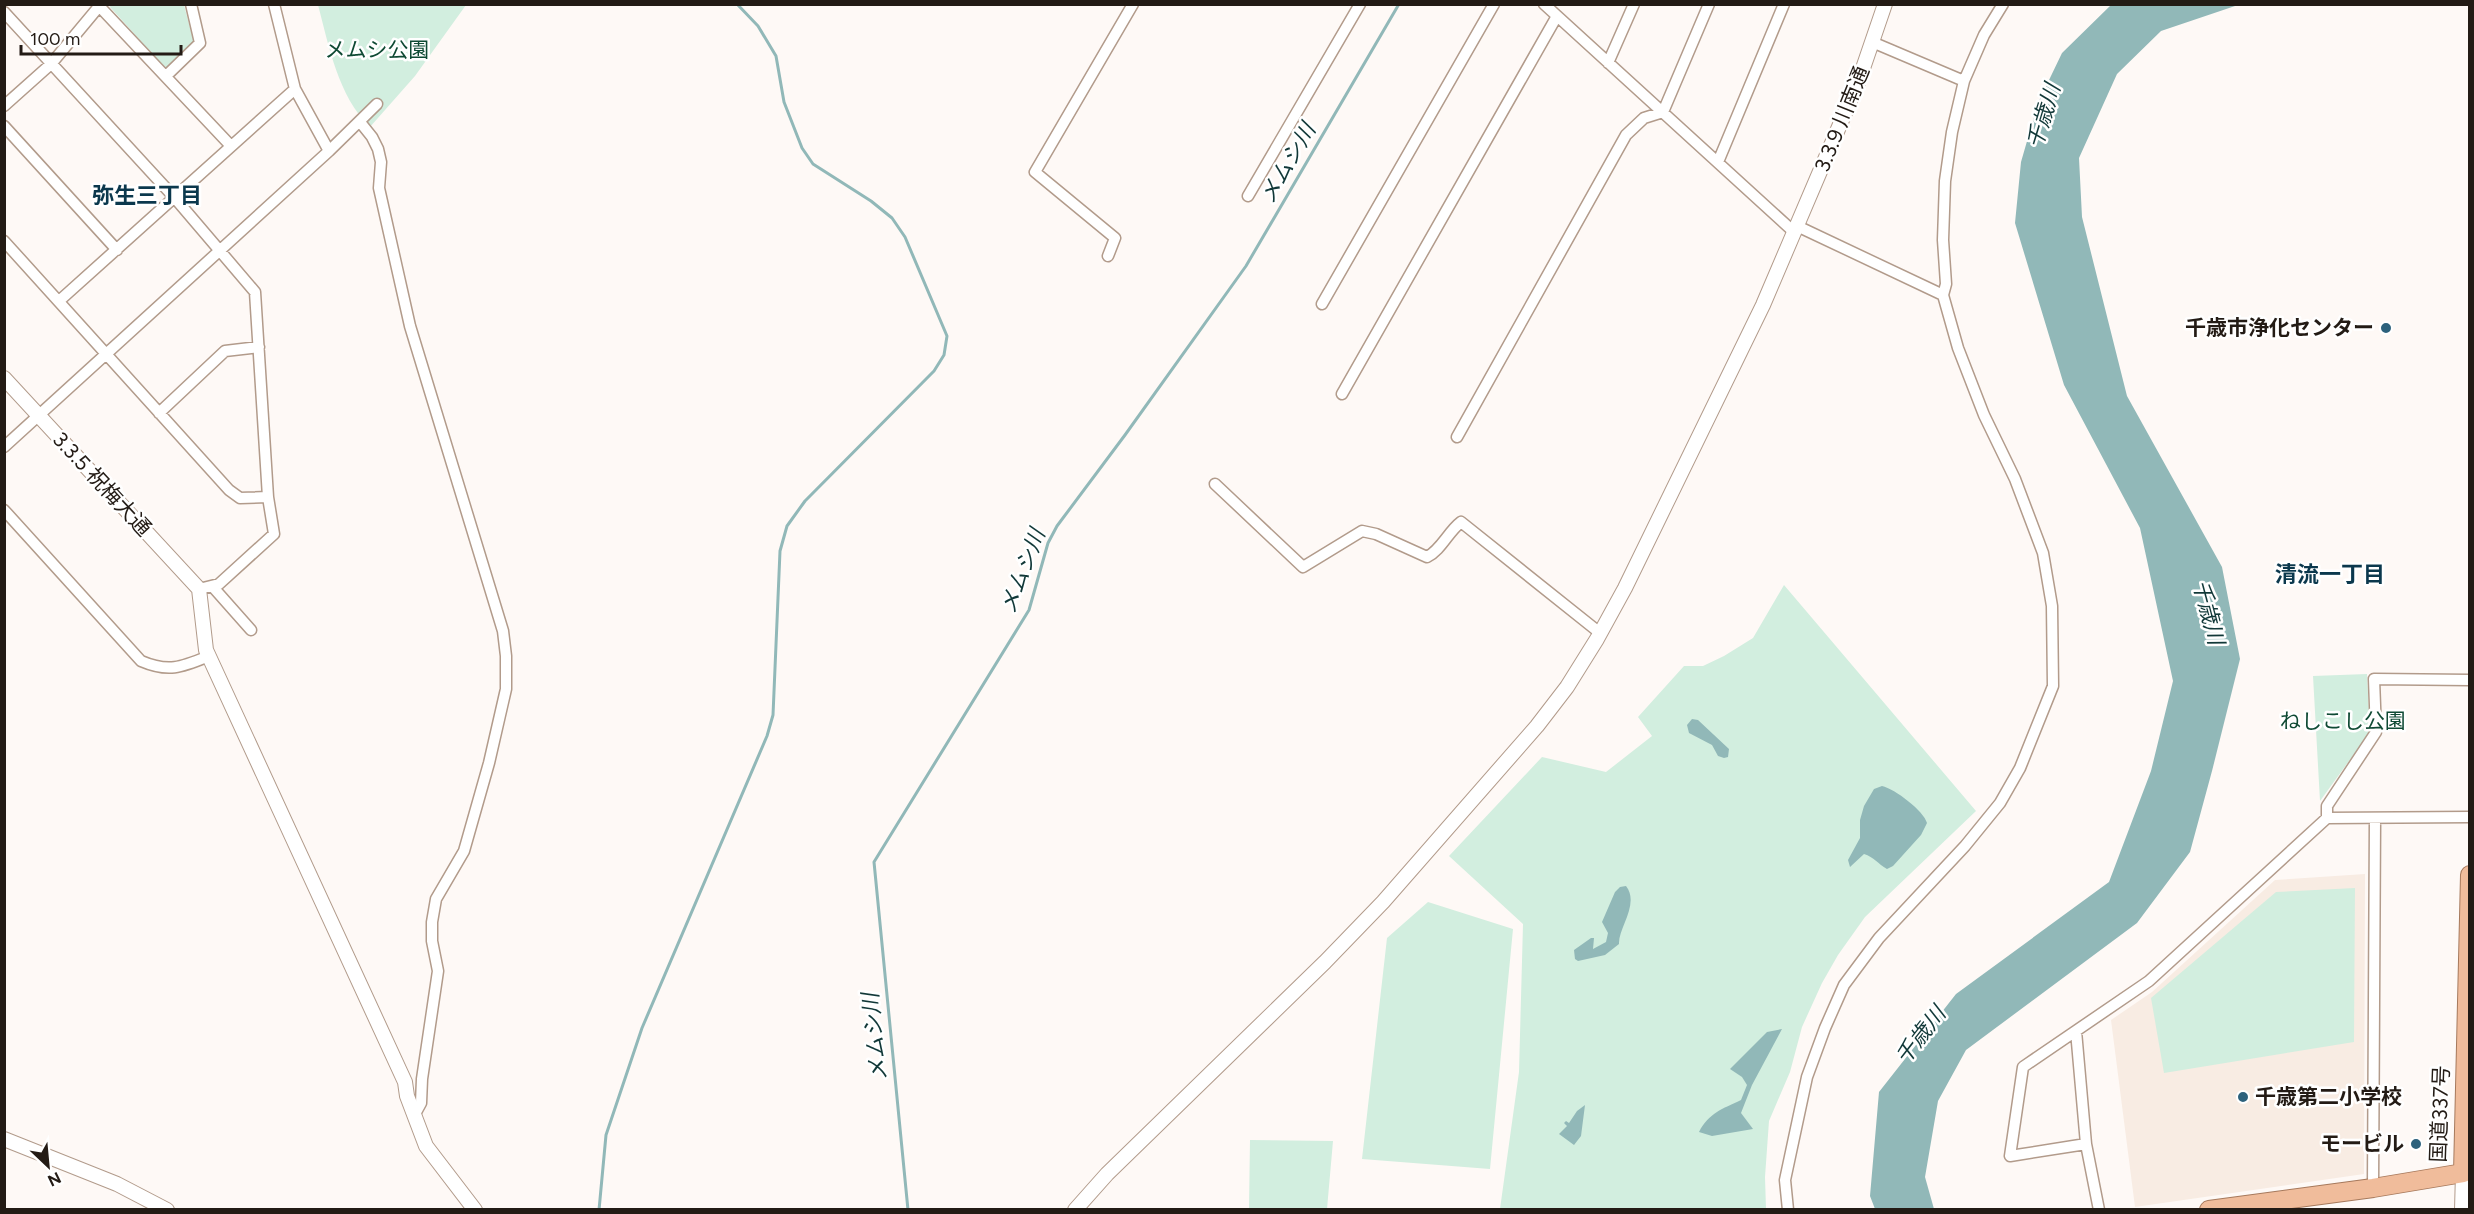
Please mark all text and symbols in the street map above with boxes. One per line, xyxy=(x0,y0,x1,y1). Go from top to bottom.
scale bar xyxy=(21,18,182,56)
text: 100 m xyxy=(30,28,80,50)
park label: メムシ公園 xyxy=(325,37,430,62)
street label: 3.3.9 川南通 xyxy=(1809,62,1874,175)
water label: 千歳川 xyxy=(2021,79,2067,152)
water label: メムシ川 xyxy=(1254,117,1322,208)
district label: 弥生三丁目 xyxy=(92,182,202,209)
place label: 千歳市浄化センター xyxy=(2185,315,2374,340)
marker: 千歳市浄化センター xyxy=(2379,321,2393,335)
street label: 3.3.5 祝梅大通 xyxy=(48,427,157,541)
water label: メムシ川 xyxy=(994,523,1052,617)
district label: 清流一丁目 xyxy=(2275,561,2385,588)
water label: 千歳川 xyxy=(2187,577,2231,649)
park label: ねしこし公園 xyxy=(2280,708,2406,733)
water label: メムシ川 xyxy=(856,990,893,1082)
water label: 千歳川 xyxy=(1889,999,1953,1070)
street label: 国道337号 xyxy=(2425,1065,2454,1163)
place label: 千歳第二小学校 xyxy=(2255,1084,2402,1109)
marker: 千歳第二小学校 xyxy=(2236,1090,2250,1104)
place label: モービル xyxy=(2320,1131,2404,1156)
north arrow xyxy=(18,1136,78,1196)
marker: モービル xyxy=(2409,1137,2423,1151)
text: N xyxy=(45,1168,64,1190)

